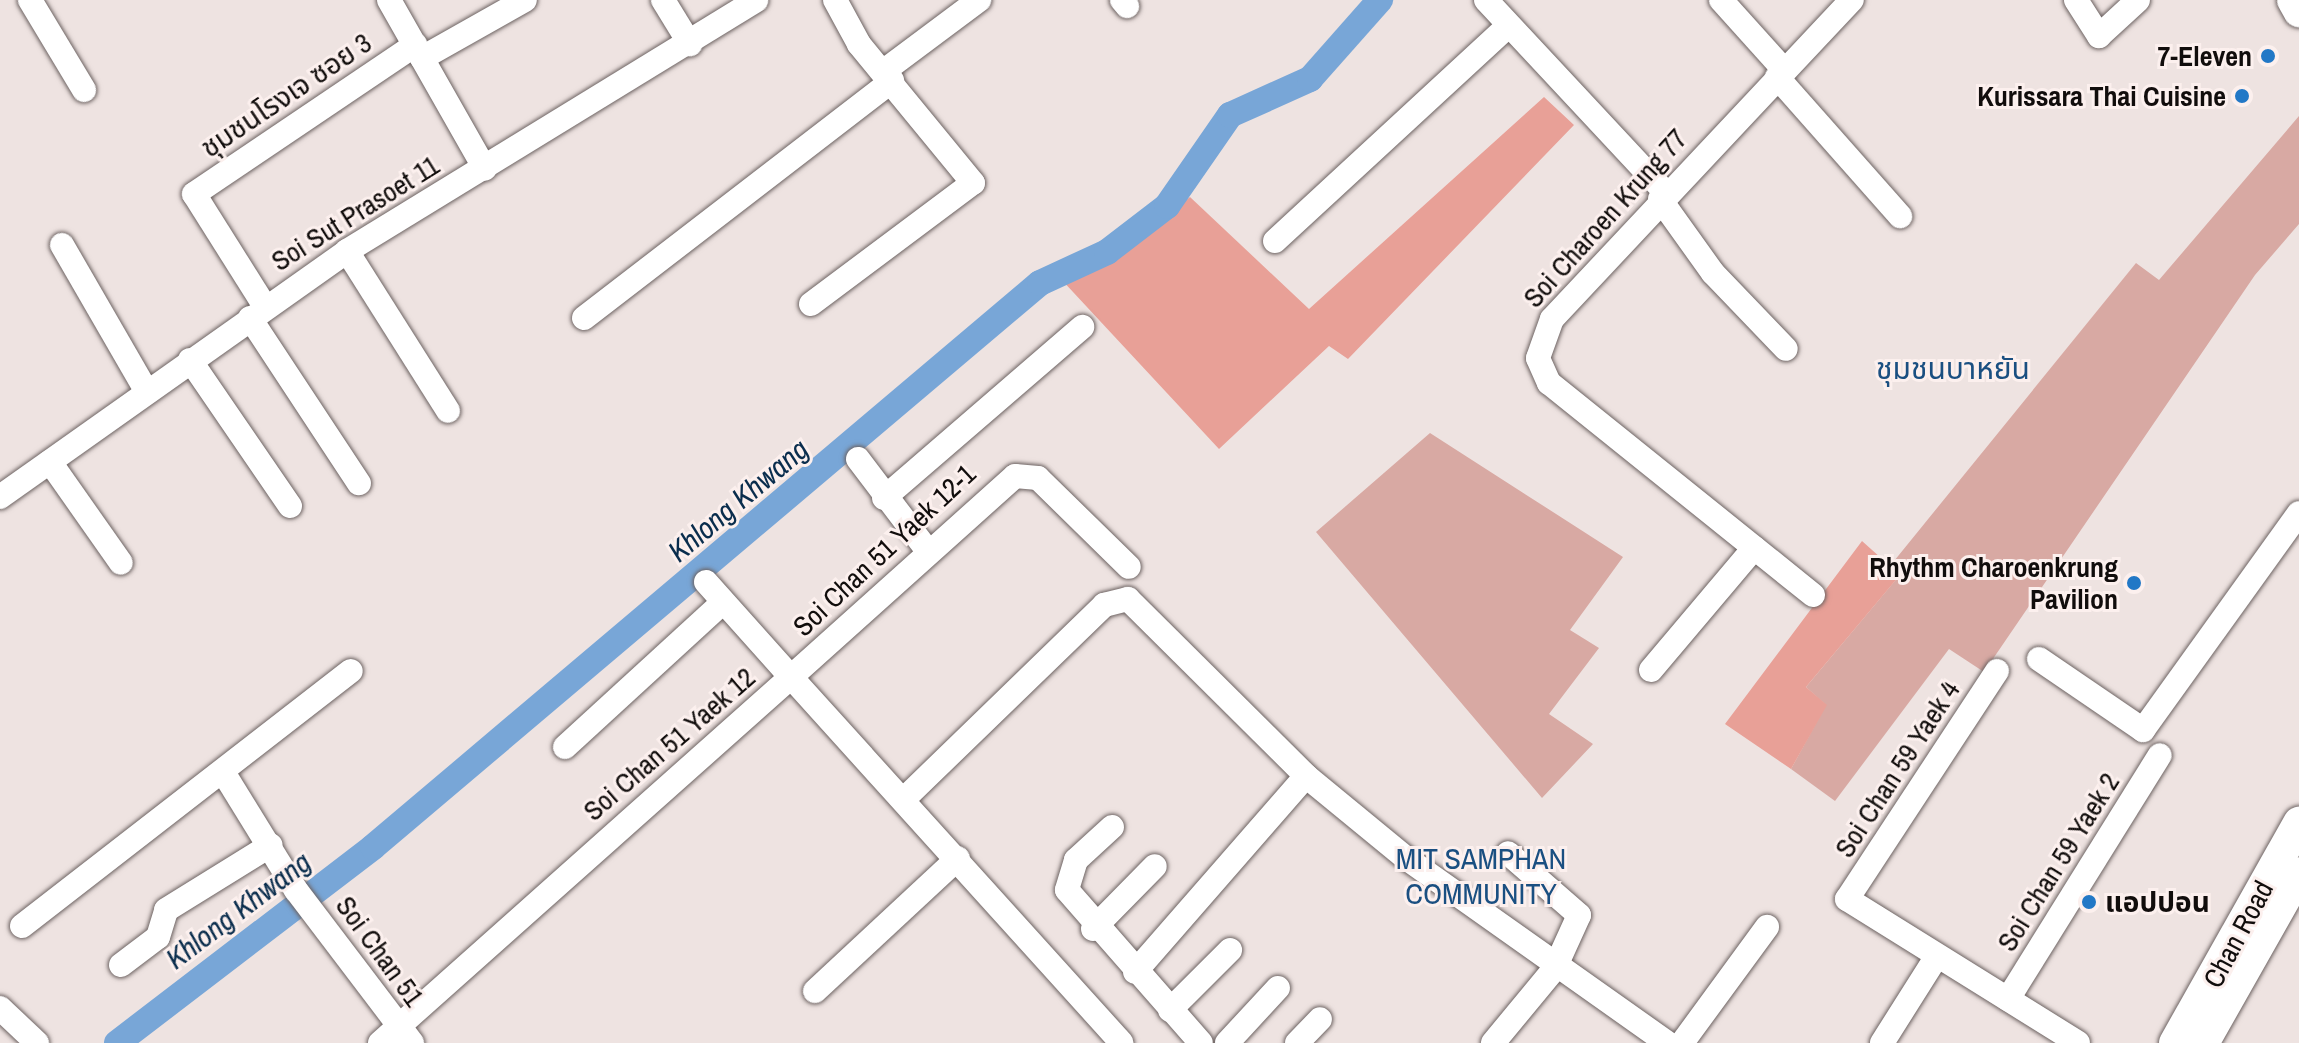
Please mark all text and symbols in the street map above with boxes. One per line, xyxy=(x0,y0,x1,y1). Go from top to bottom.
street label: ชุมชนโรงเจ ซอย 3 xyxy=(194,26,378,164)
place label: 7-Eleven xyxy=(2158,39,2252,73)
marker: 7-Eleven xyxy=(2259,47,2277,65)
place label: Kurissara Thai Cuisine xyxy=(1977,79,2226,113)
marker: Kurissara Thai Cuisine xyxy=(2233,87,2251,105)
street label: Soi Charoen Krung 77 xyxy=(1516,122,1694,314)
street label: Soi Sut Prasoet 11 xyxy=(265,148,445,278)
district label: ชุมชนบาหยัน xyxy=(1876,350,2030,386)
water label: Khlong Khwang xyxy=(660,431,816,569)
street label: Soi Chan 51 Yaek 12-1 xyxy=(786,457,982,643)
place label: Rhythm Charoenkrung Pavilion xyxy=(1869,550,2118,616)
marker: Rhythm Charoenkrung Pavilion xyxy=(2125,574,2143,592)
street label: Soi Chan 51 Yaek 12 xyxy=(576,660,762,828)
street label: Soi Chan 59 Yaek 4 xyxy=(1827,674,1967,864)
street label: Soi Chan 59 Yaek 2 xyxy=(1990,767,2126,957)
district label: MIT SAMPHAN COMMUNITY xyxy=(1385,840,1577,910)
water label: Khlong Khwang xyxy=(158,844,318,976)
street label: Chan Road xyxy=(2196,875,2280,993)
place label: แอปปอน xyxy=(2105,885,2210,919)
street label: Soi Chan 51 xyxy=(329,889,431,1013)
marker: แอปปอน xyxy=(2080,893,2098,911)

